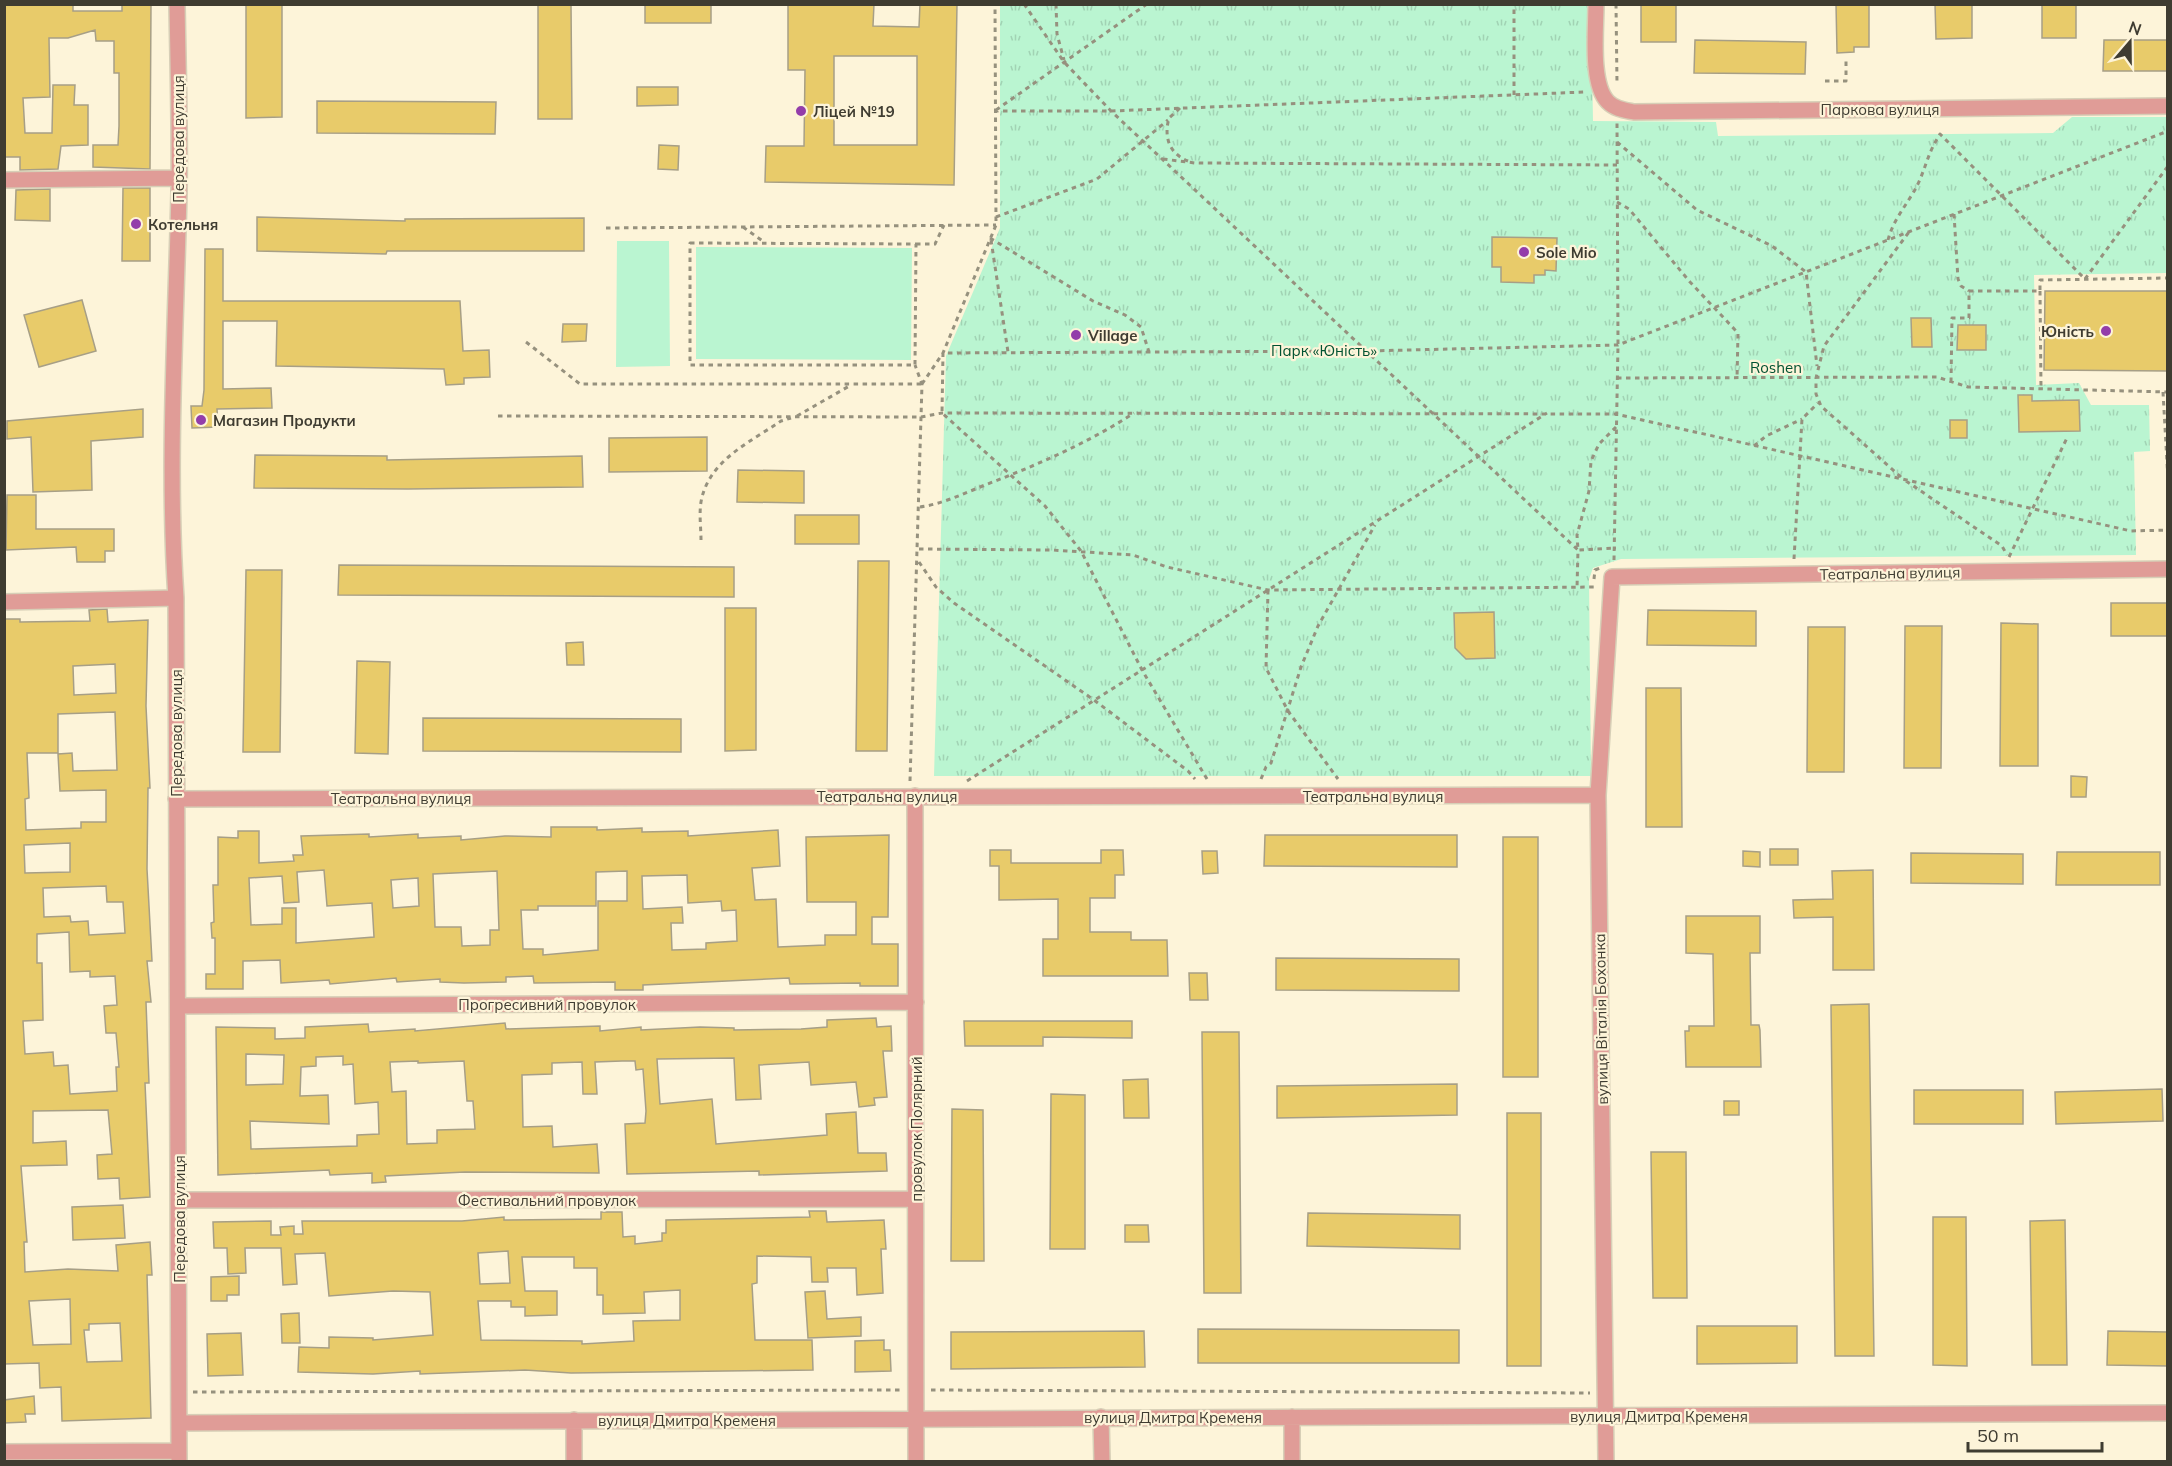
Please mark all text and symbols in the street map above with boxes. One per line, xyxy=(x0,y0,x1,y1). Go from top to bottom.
north arrow xyxy=(2100,12,2160,72)
text: N xyxy=(2126,16,2144,39)
street label: Передова вулиця xyxy=(169,75,188,203)
street label: Паркова вулиця xyxy=(1820,100,1940,119)
place label: Ліцей №19 xyxy=(813,102,895,121)
marker: Ліцей №19 xyxy=(794,104,808,118)
place label: Котельня xyxy=(148,215,218,234)
marker: Котельня xyxy=(129,217,143,231)
place label: Sole Mio xyxy=(1536,243,1597,262)
marker: Sole Mio xyxy=(1517,245,1531,259)
place label: Юність xyxy=(2041,322,2094,341)
marker: Юність xyxy=(2099,324,2113,338)
place label: Village xyxy=(1087,326,1137,345)
marker: Village xyxy=(1069,328,1083,342)
park label: Парк «Юність» xyxy=(1271,341,1377,360)
park label: Roshen xyxy=(1750,358,1802,377)
place label: Магазин Продукти xyxy=(213,411,356,430)
marker: Магазин Продукти xyxy=(194,413,208,427)
street label: Театральна вулиця xyxy=(1819,562,1961,584)
street label: Передова вулиця xyxy=(167,669,186,797)
street label: Театральна вулиця xyxy=(817,787,957,806)
street label: Театральна вулиця xyxy=(1303,787,1443,806)
street label: Театральна вулиця xyxy=(331,789,471,808)
street label: вулиця Віталія Бохонка xyxy=(1590,933,1612,1105)
street label: Прогресивний провулок xyxy=(458,995,637,1014)
street label: провулок Полярний xyxy=(907,1056,926,1202)
street label: Передова вулиця xyxy=(170,1155,189,1283)
street label: Фестивальний провулок xyxy=(458,1191,637,1210)
street label: вулиця Дмитра Кременя xyxy=(1570,1407,1748,1426)
street label: вулиця Дмитра Кременя xyxy=(1084,1408,1262,1427)
street label: вулиця Дмитра Кременя xyxy=(598,1411,776,1430)
scale bar xyxy=(1968,1415,2102,1453)
text: 50 m xyxy=(1977,1424,2019,1447)

